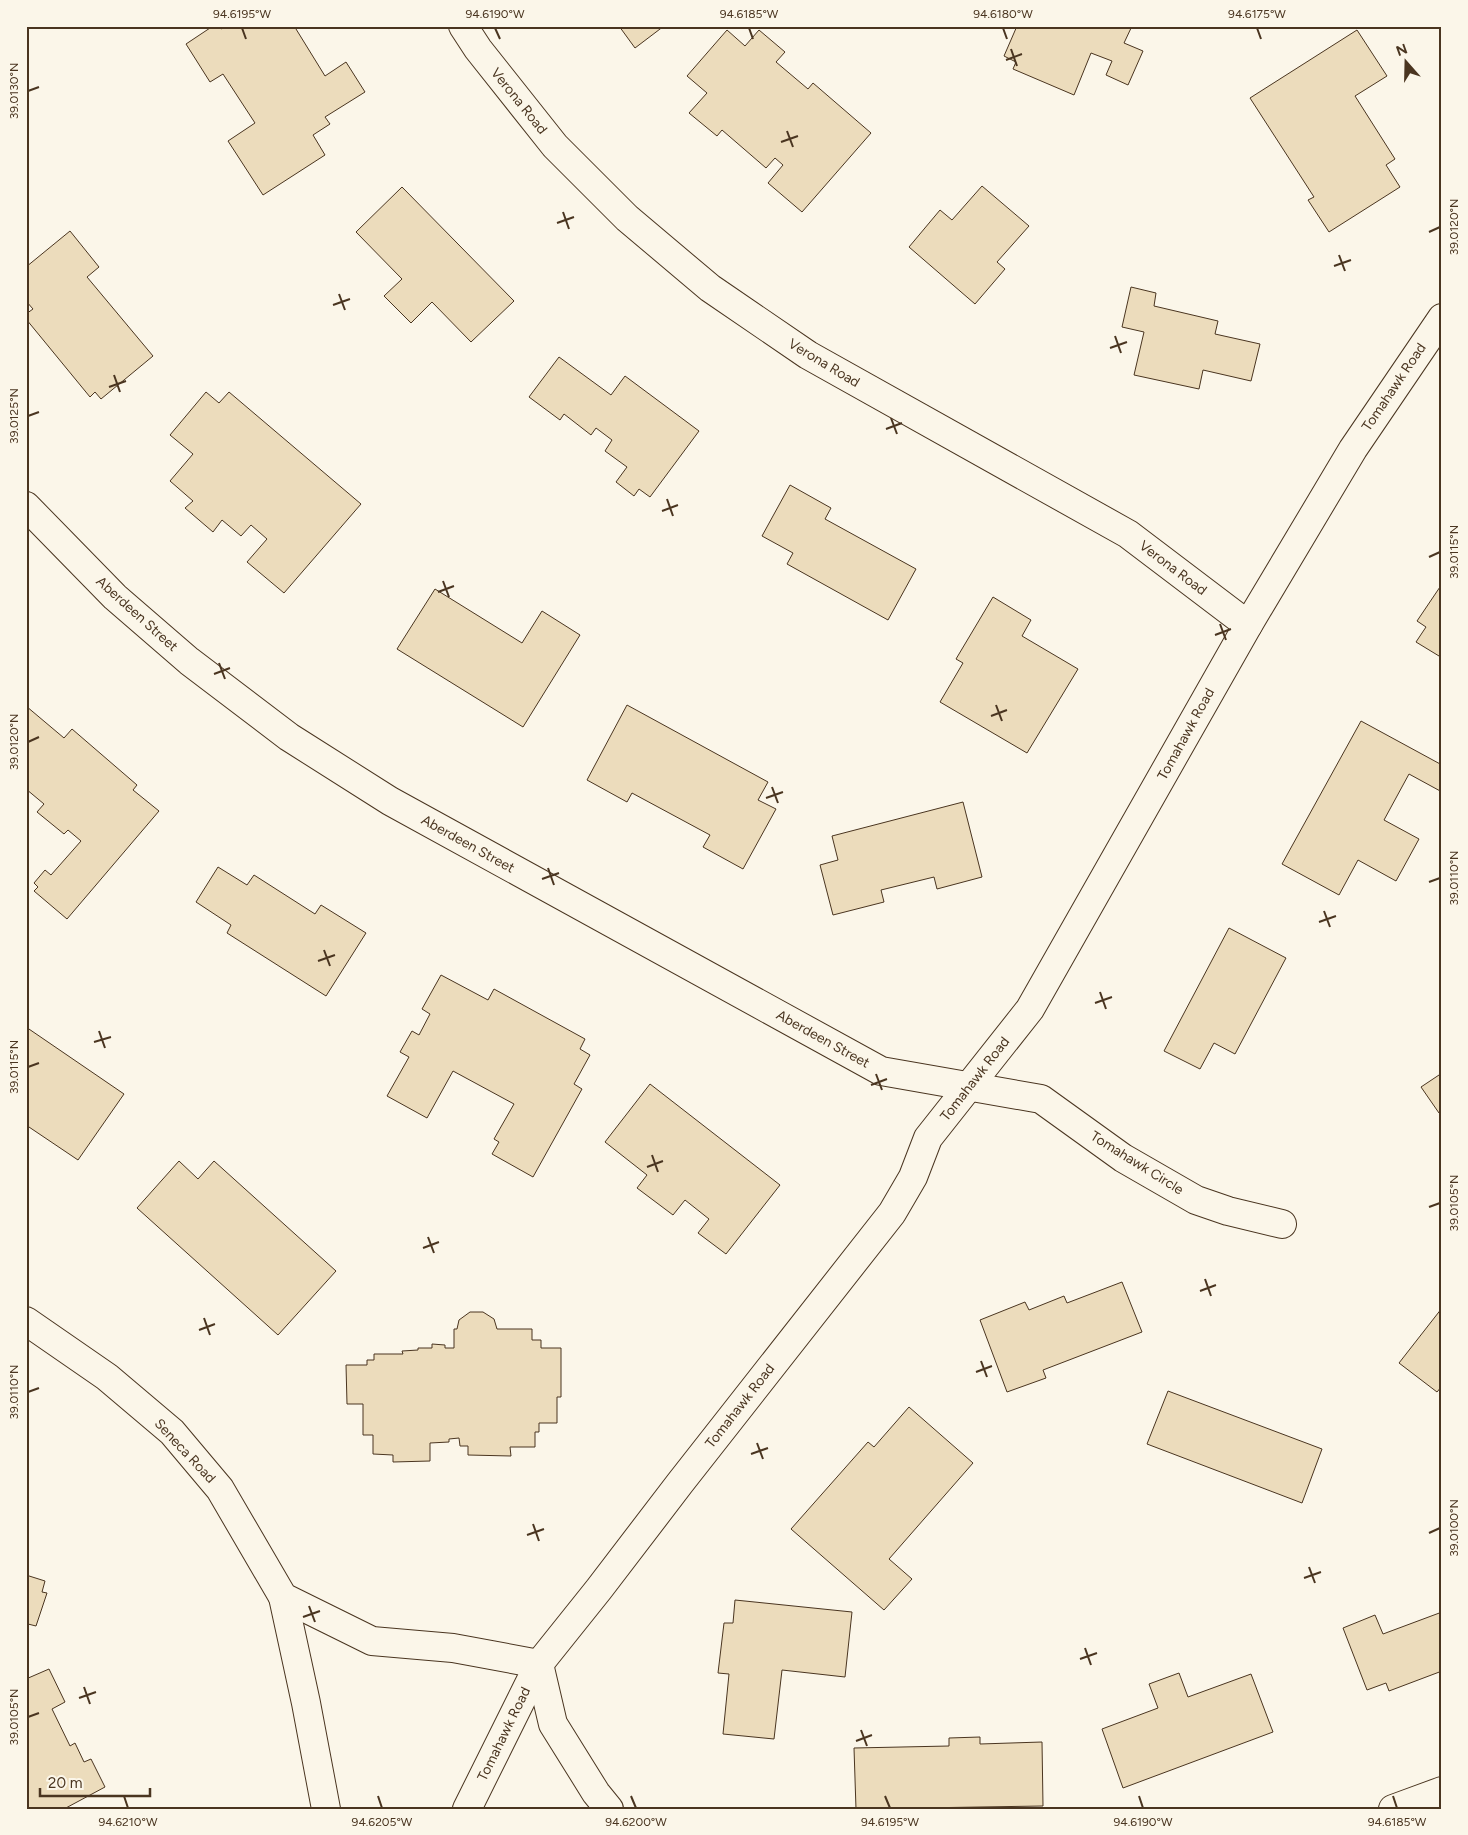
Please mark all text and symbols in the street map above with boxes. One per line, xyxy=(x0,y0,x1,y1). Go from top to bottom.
text: 94.6195°W xyxy=(213,7,272,21)
text: 94.6190°W xyxy=(466,7,525,21)
text: 94.6185°W xyxy=(720,7,779,21)
text: 94.6180°W xyxy=(973,7,1033,21)
text: 94.6175°W xyxy=(1228,7,1286,21)
north arrow xyxy=(1380,38,1430,88)
text: N xyxy=(1394,40,1410,60)
text: 39.0130°N xyxy=(7,63,21,119)
street label: Verona Road xyxy=(487,64,551,138)
text: 39.0120°N xyxy=(1447,199,1461,255)
street label: Verona Road xyxy=(785,335,863,391)
street label: Tomahawk Road xyxy=(1358,340,1430,434)
text: 39.0125°N xyxy=(7,388,21,444)
text: 39.0115°N xyxy=(1447,525,1461,579)
street label: Verona Road xyxy=(1136,537,1210,599)
street label: Aberdeen Street xyxy=(93,573,181,655)
street label: Tomahawk Road xyxy=(1154,685,1218,783)
text: 39.0120°N xyxy=(7,714,21,770)
street label: Aberdeen Street xyxy=(418,811,518,877)
text: 39.0110°N xyxy=(1447,851,1461,905)
street label: Aberdeen Street xyxy=(773,1006,873,1072)
street label: Tomahawk Road xyxy=(937,1033,1013,1125)
text: 39.0115°N xyxy=(7,1040,21,1094)
street label: Tomahawk Circle xyxy=(1087,1128,1187,1199)
text: 39.0105°N xyxy=(1447,1175,1461,1231)
street label: Tomahawk Road xyxy=(702,1360,778,1452)
text: 39.0110°N xyxy=(7,1365,21,1419)
street label: Seneca Road xyxy=(151,1415,219,1487)
text: 39.0100°N xyxy=(1447,1499,1461,1557)
street label: Tomahawk Road xyxy=(474,1684,534,1784)
text: 39.0105°N xyxy=(7,1689,21,1745)
scale bar xyxy=(40,1765,150,1797)
text: 20 m xyxy=(48,1774,82,1792)
text: 94.6210°W xyxy=(99,1815,158,1829)
text: 94.6205°W xyxy=(352,1815,413,1829)
text: 94.6200°W xyxy=(605,1815,667,1829)
text: 94.6195°W xyxy=(861,1815,920,1829)
text: 94.6190°W xyxy=(1114,1815,1173,1829)
text: 94.6185°W xyxy=(1368,1815,1427,1829)

